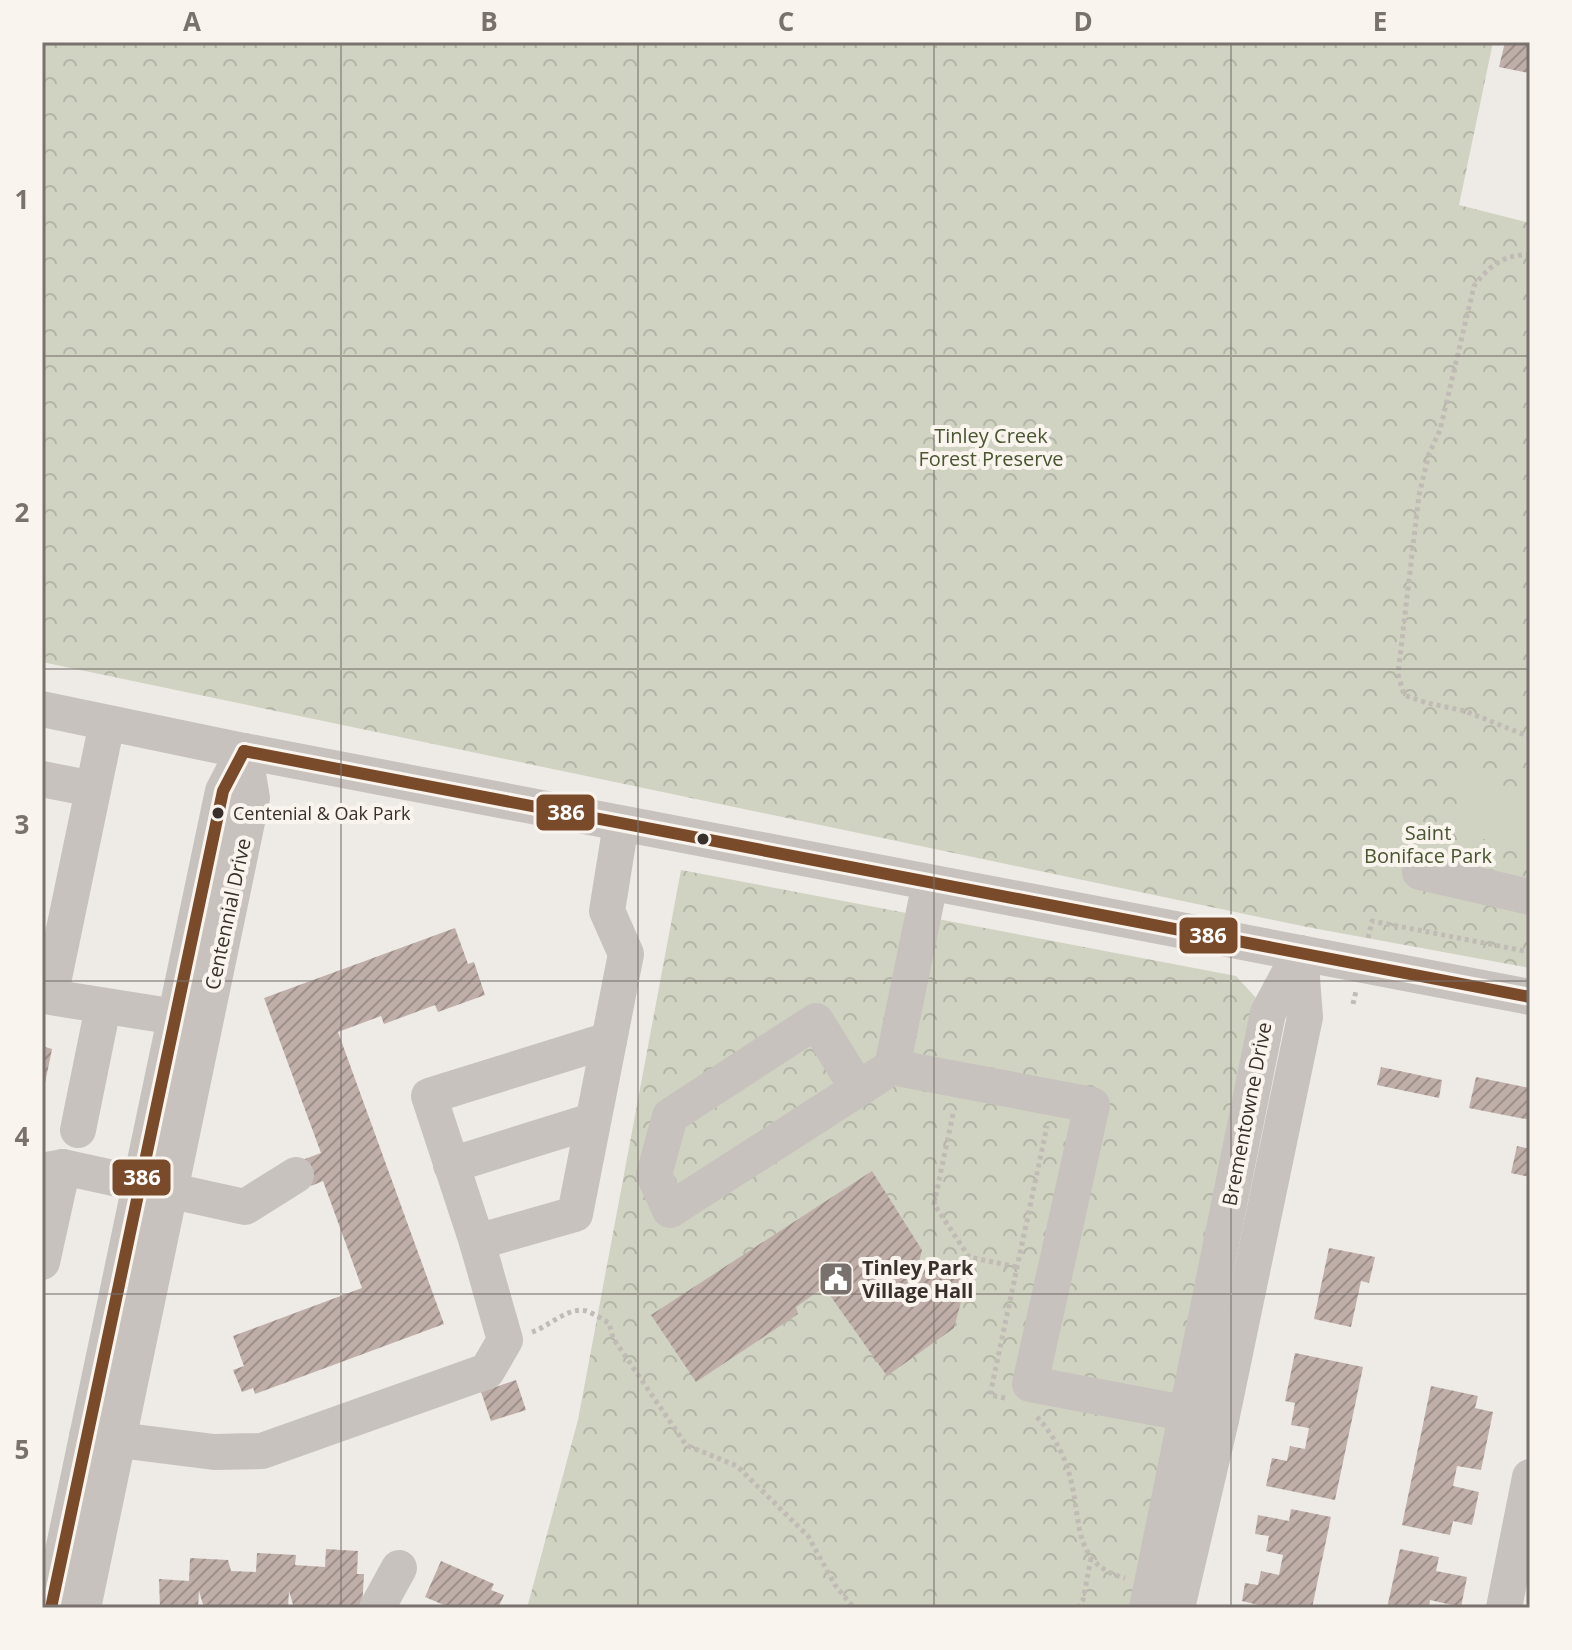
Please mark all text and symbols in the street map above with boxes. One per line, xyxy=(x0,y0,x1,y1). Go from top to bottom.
text: A xyxy=(183,3,201,39)
text: B xyxy=(480,3,498,39)
text: C xyxy=(778,3,794,39)
text: D xyxy=(1073,3,1093,39)
text: E xyxy=(1373,3,1387,39)
text: 1 xyxy=(15,181,29,217)
park label: Tinley Creek Forest Preserve xyxy=(918,422,1064,472)
text: 2 xyxy=(15,494,30,530)
line badge: 386 xyxy=(535,793,596,832)
text: 386 xyxy=(547,796,585,826)
place label: Centenial & Oak Park xyxy=(233,801,411,825)
marker: Centenial & Oak Park xyxy=(210,805,226,821)
text: 3 xyxy=(15,806,29,842)
park label: Saint Boniface Park xyxy=(1364,819,1492,869)
unlabelled marker xyxy=(695,831,711,847)
street label: Centennial Drive xyxy=(198,836,257,992)
line badge: 386 xyxy=(1178,916,1239,955)
text: 386 xyxy=(1189,919,1227,949)
street label: Brementowne Drive xyxy=(1215,1020,1278,1208)
text: 4 xyxy=(15,1118,30,1154)
line badge: 386 xyxy=(111,1158,172,1197)
text: 386 xyxy=(123,1161,161,1191)
place label: Tinley Park Village Hall xyxy=(862,1254,974,1304)
public building icon: Tinley Park Village Hall xyxy=(817,1260,855,1298)
text: 5 xyxy=(15,1431,29,1467)

